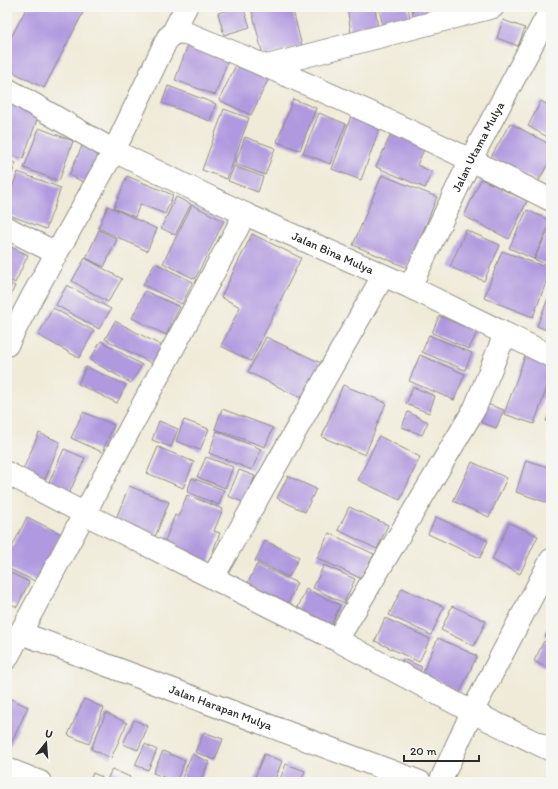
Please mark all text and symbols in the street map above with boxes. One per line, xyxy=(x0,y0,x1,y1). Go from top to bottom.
street label: Jalan Utama Mulya xyxy=(449,99,508,194)
street label: Jalan Bina Mulya xyxy=(290,229,377,277)
street label: Jalan Harapan Mulya xyxy=(167,682,275,733)
north arrow xyxy=(26,723,66,763)
text: U xyxy=(43,727,54,741)
scale bar xyxy=(404,737,479,763)
text: 20 m xyxy=(410,744,437,758)

